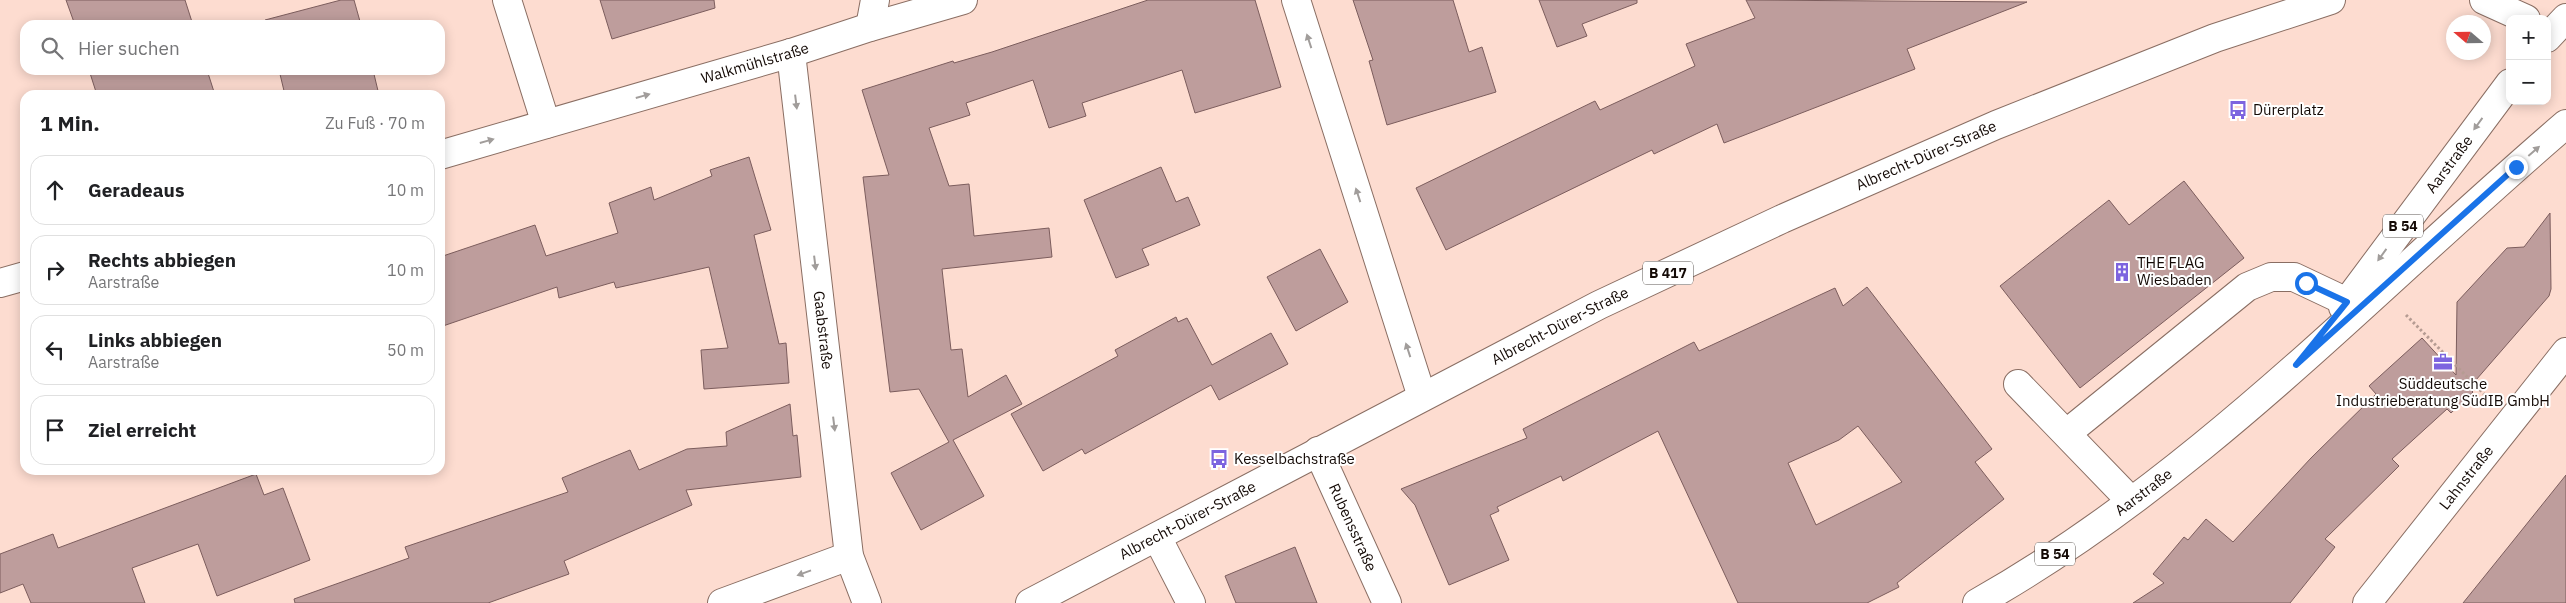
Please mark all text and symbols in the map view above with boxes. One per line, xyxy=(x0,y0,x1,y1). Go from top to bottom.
north arrow xyxy=(2446,15,2491,60)
map controls xyxy=(2506,15,2551,105)
button: + xyxy=(2506,15,2551,60)
search box xyxy=(20,20,445,75)
one-way arrow xyxy=(1305,33,1312,48)
icon: search xyxy=(38,34,66,62)
text: Hier suchen xyxy=(78,36,180,60)
street label: Walkmühlstraße xyxy=(699,38,811,88)
button: − xyxy=(2506,60,2551,105)
one-way arrow xyxy=(635,92,650,100)
one-way arrow xyxy=(792,94,800,110)
bus stop icon: Dürerplatz xyxy=(2227,99,2249,121)
place label: Dürerplatz xyxy=(2253,100,2324,119)
text: 1 Min. xyxy=(40,109,100,137)
text: Zu Fuß · 70 m xyxy=(325,113,425,133)
street label: Albrecht-Dürer-Straße xyxy=(1853,116,1999,194)
one-way arrow xyxy=(2473,117,2484,130)
street label: Aarstraße xyxy=(2421,131,2477,197)
one-way arrow xyxy=(479,137,494,145)
one-way arrow xyxy=(2528,145,2540,157)
route end xyxy=(2505,156,2528,179)
icon: ahead xyxy=(41,176,69,204)
text: Geradeaus xyxy=(88,178,185,202)
text: 10 m xyxy=(387,180,424,200)
one-way arrow xyxy=(1354,188,1362,203)
road number: B 54 xyxy=(2383,215,2423,238)
text: Rechts abbiegen xyxy=(88,248,236,272)
one-way arrow xyxy=(2377,248,2387,262)
place label: THE FLAG Wiesbaden xyxy=(2137,253,2212,289)
one-way arrow xyxy=(811,255,819,271)
icon: right xyxy=(41,256,69,284)
text: 10 m xyxy=(387,260,424,280)
building icon: THE FLAG Wiesbaden xyxy=(2111,261,2133,283)
road number: B 417 xyxy=(1643,262,1693,284)
text: Aarstraße xyxy=(88,272,159,292)
route start xyxy=(2295,272,2318,295)
street label: Albrecht-Dürer-Straße xyxy=(1488,283,1631,369)
street label: Gaabstraße xyxy=(809,290,837,370)
text: Links abbiegen xyxy=(88,328,222,352)
icon: left xyxy=(41,336,69,364)
text: 50 m xyxy=(387,340,424,360)
one-way arrow xyxy=(1403,343,1411,358)
office icon: Süddeutsche Industrieberatung SüdIB GmbH xyxy=(2432,351,2454,373)
text: Aarstraße xyxy=(88,352,159,372)
place label: Süddeutsche Industrieberatung SüdIB GmbH xyxy=(2336,374,2550,410)
icon: arrive xyxy=(41,416,69,444)
one-way arrow xyxy=(830,417,838,433)
text: Ziel erreicht xyxy=(88,418,196,442)
street label: Lahnstraße xyxy=(2435,441,2497,513)
bus stop icon: Kesselbachstraße xyxy=(1208,448,1230,470)
place label: Kesselbachstraße xyxy=(1234,449,1355,468)
street label: Aarstraße xyxy=(2111,464,2176,520)
street label: Albrecht-Dürer-Straße xyxy=(1116,476,1259,564)
street label: Rubensstraße xyxy=(1325,480,1381,574)
road number: B 54 xyxy=(2035,542,2075,566)
one-way arrow xyxy=(796,569,811,577)

